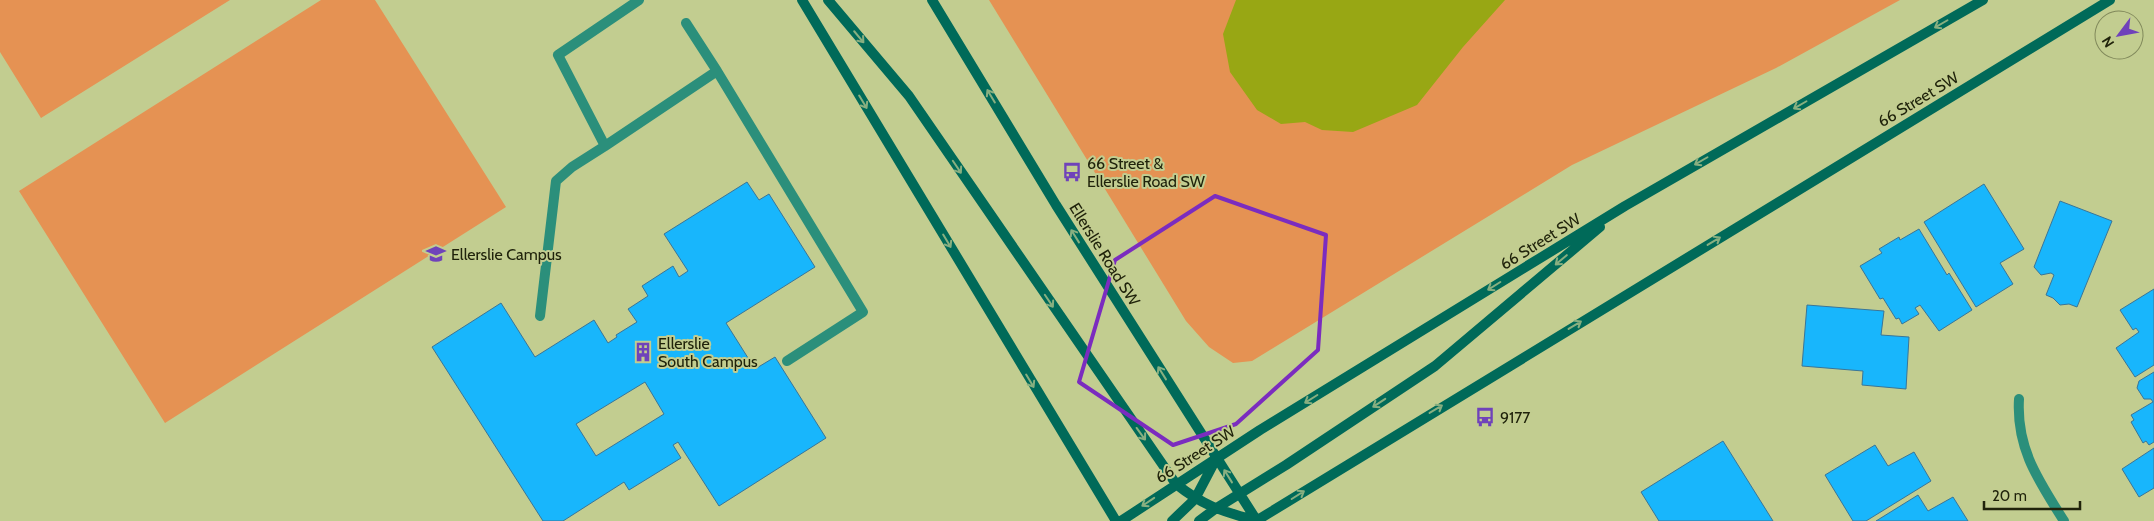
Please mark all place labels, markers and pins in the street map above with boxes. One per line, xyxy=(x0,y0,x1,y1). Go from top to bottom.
place label: 66 Street & Ellerslie Road SW xyxy=(1087,154,1206,191)
bus stop icon: 66 Street & Ellerslie Road SW xyxy=(1061,161,1083,183)
school or university icon: Ellerslie Campus xyxy=(425,243,447,265)
place label: Ellerslie Campus xyxy=(451,245,562,264)
place label: Ellerslie South Campus xyxy=(658,334,758,371)
building icon: Ellerslie South Campus xyxy=(632,341,654,363)
bus stop icon: 9177 xyxy=(1474,406,1496,428)
place label: 9177 xyxy=(1500,408,1530,427)

